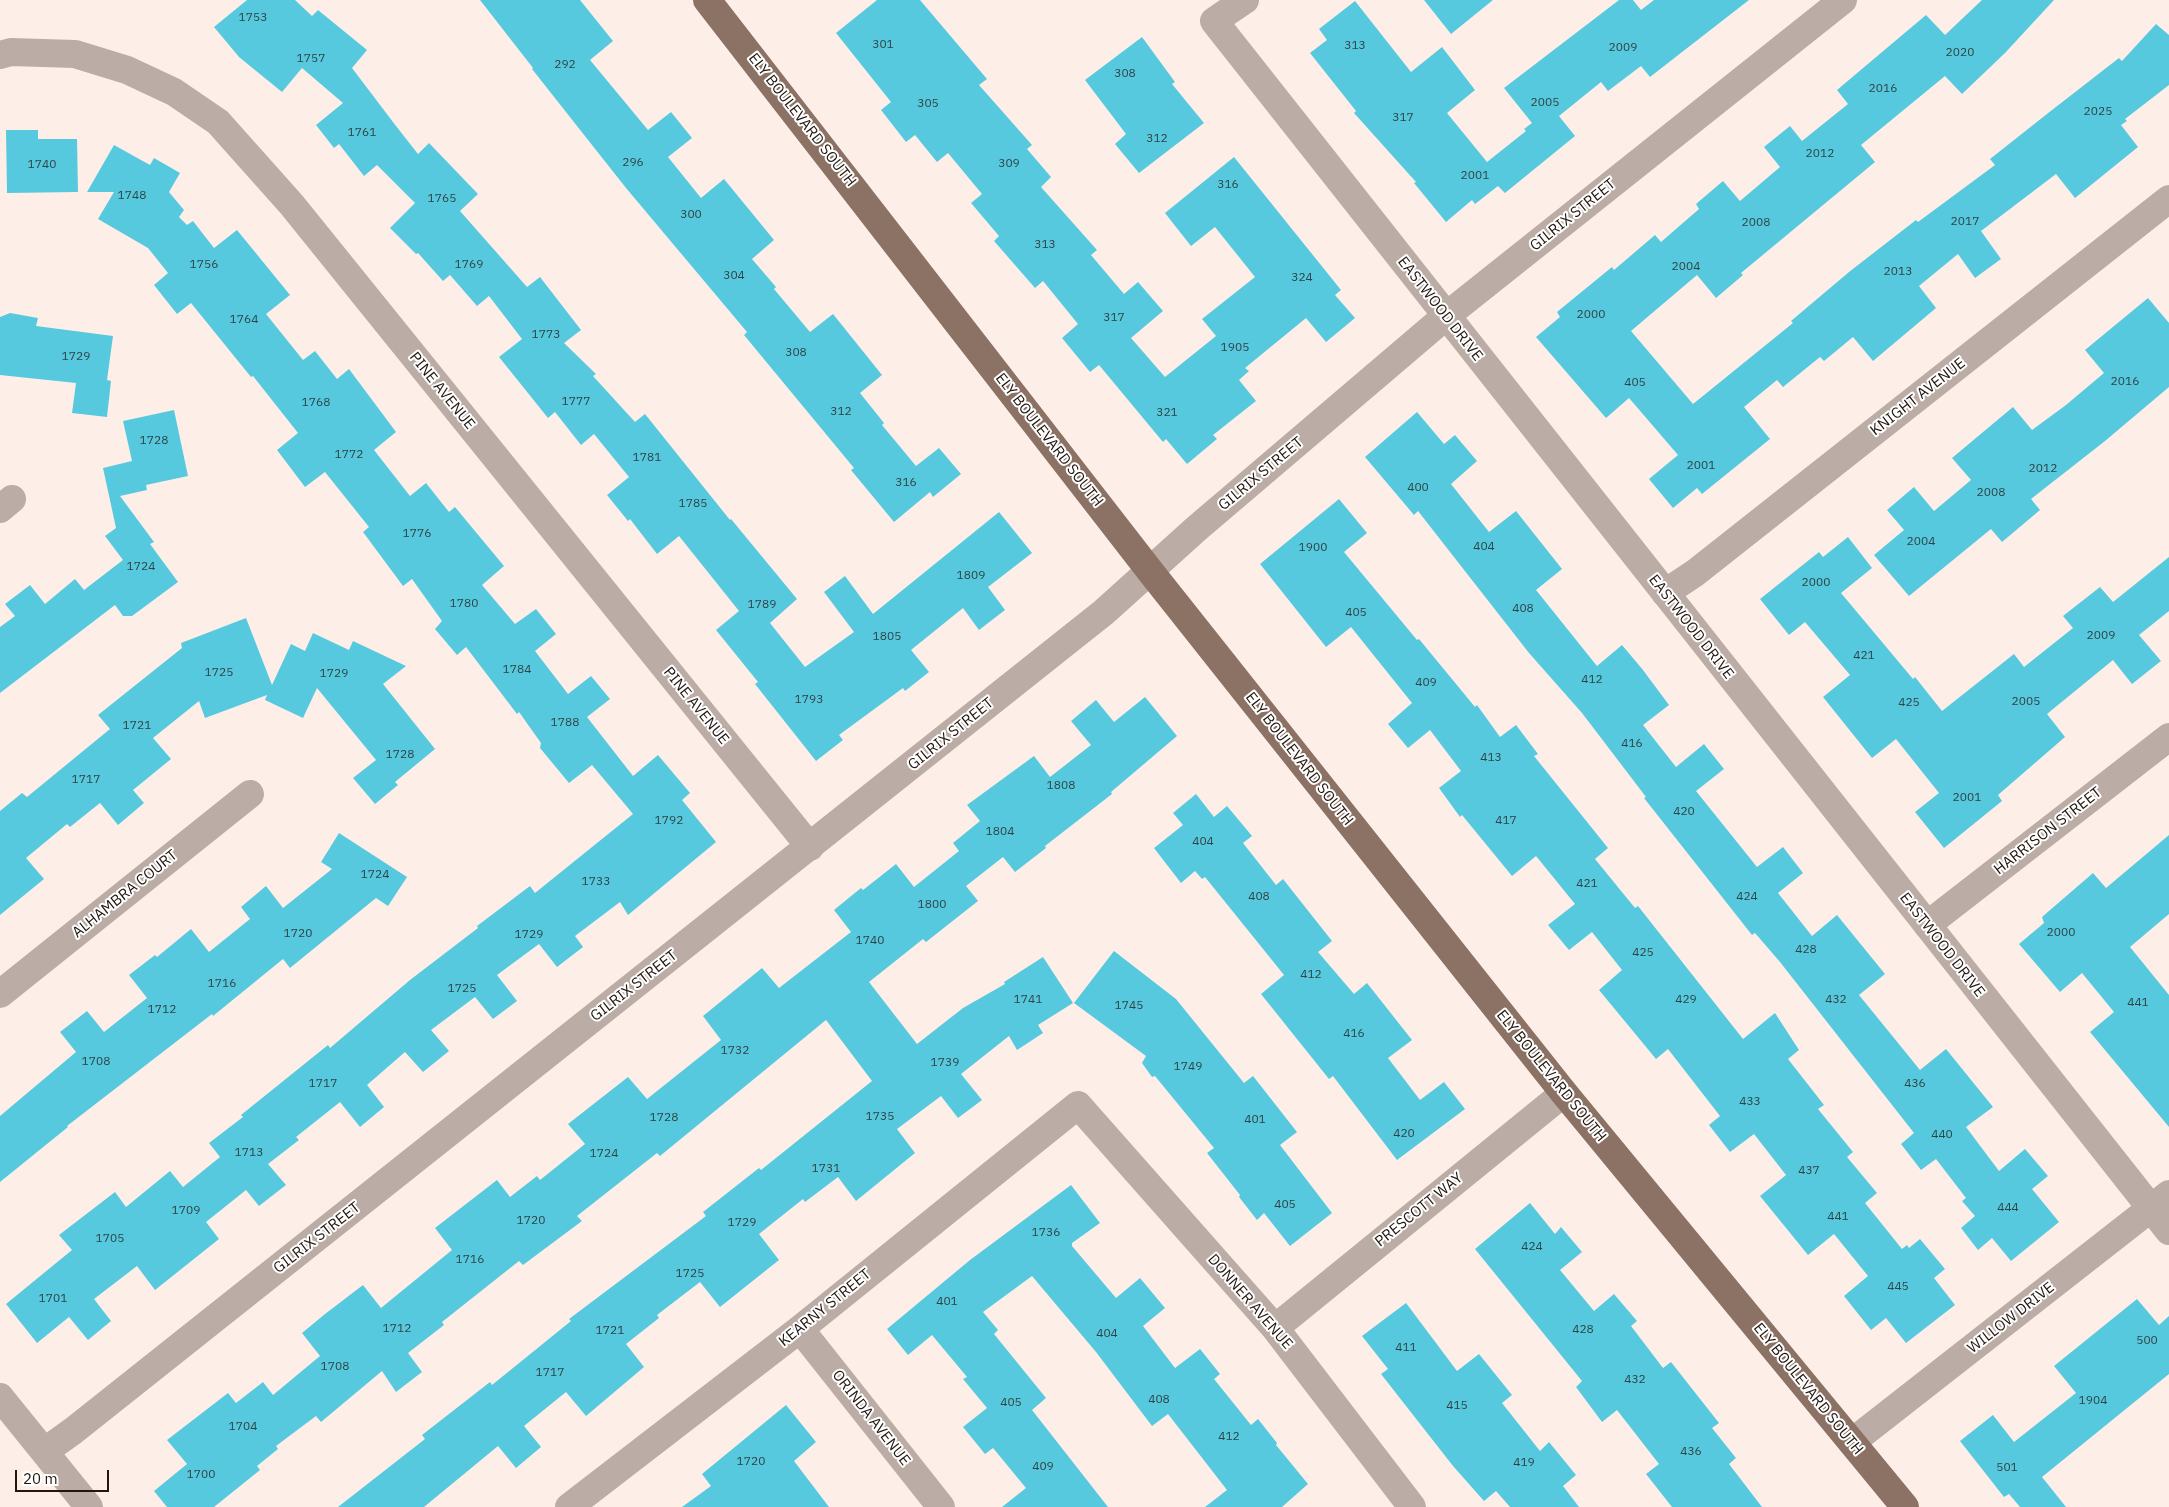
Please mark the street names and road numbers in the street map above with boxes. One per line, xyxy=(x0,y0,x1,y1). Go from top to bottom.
street label: ELY BOULEVARD SOUTH xyxy=(744,50,860,190)
street label: GILRIX STREET xyxy=(1527,175,1619,255)
street label: EASTWOOD DRIVE xyxy=(1394,253,1486,365)
street label: PINE AVENUE xyxy=(405,349,479,433)
street label: KNIGHT AVENUE xyxy=(1867,354,1969,440)
street label: ELY BOULEVARD SOUTH xyxy=(991,370,1107,510)
street label: GILRIX STREET xyxy=(1215,433,1307,515)
street label: EASTWOOD DRIVE xyxy=(1645,571,1737,683)
street label: PINE AVENUE xyxy=(659,664,733,748)
street label: ELY BOULEVARD SOUTH xyxy=(1241,689,1357,829)
street label: GILRIX STREET xyxy=(905,694,997,774)
street label: HARRISON STREET xyxy=(1991,783,2105,879)
street label: ALHAMBRA COURT xyxy=(69,846,181,942)
street label: EASTWOOD DRIVE xyxy=(1896,889,1988,1001)
street label: GILRIX STREET xyxy=(587,947,681,1025)
street label: ELY BOULEVARD SOUTH xyxy=(1492,1006,1610,1146)
street label: PRESCOTT WAY xyxy=(1372,1169,1466,1251)
street label: GILRIX STREET xyxy=(270,1199,364,1277)
street label: DONNER AVENUE xyxy=(1204,1251,1296,1353)
street label: KEARNY STREET xyxy=(775,1265,875,1351)
street label: WILLOW DRIVE xyxy=(1964,1279,2058,1357)
street label: ELY BOULEVARD SOUTH xyxy=(1749,1319,1867,1459)
street label: ORINDA AVENUE xyxy=(828,1367,914,1469)

